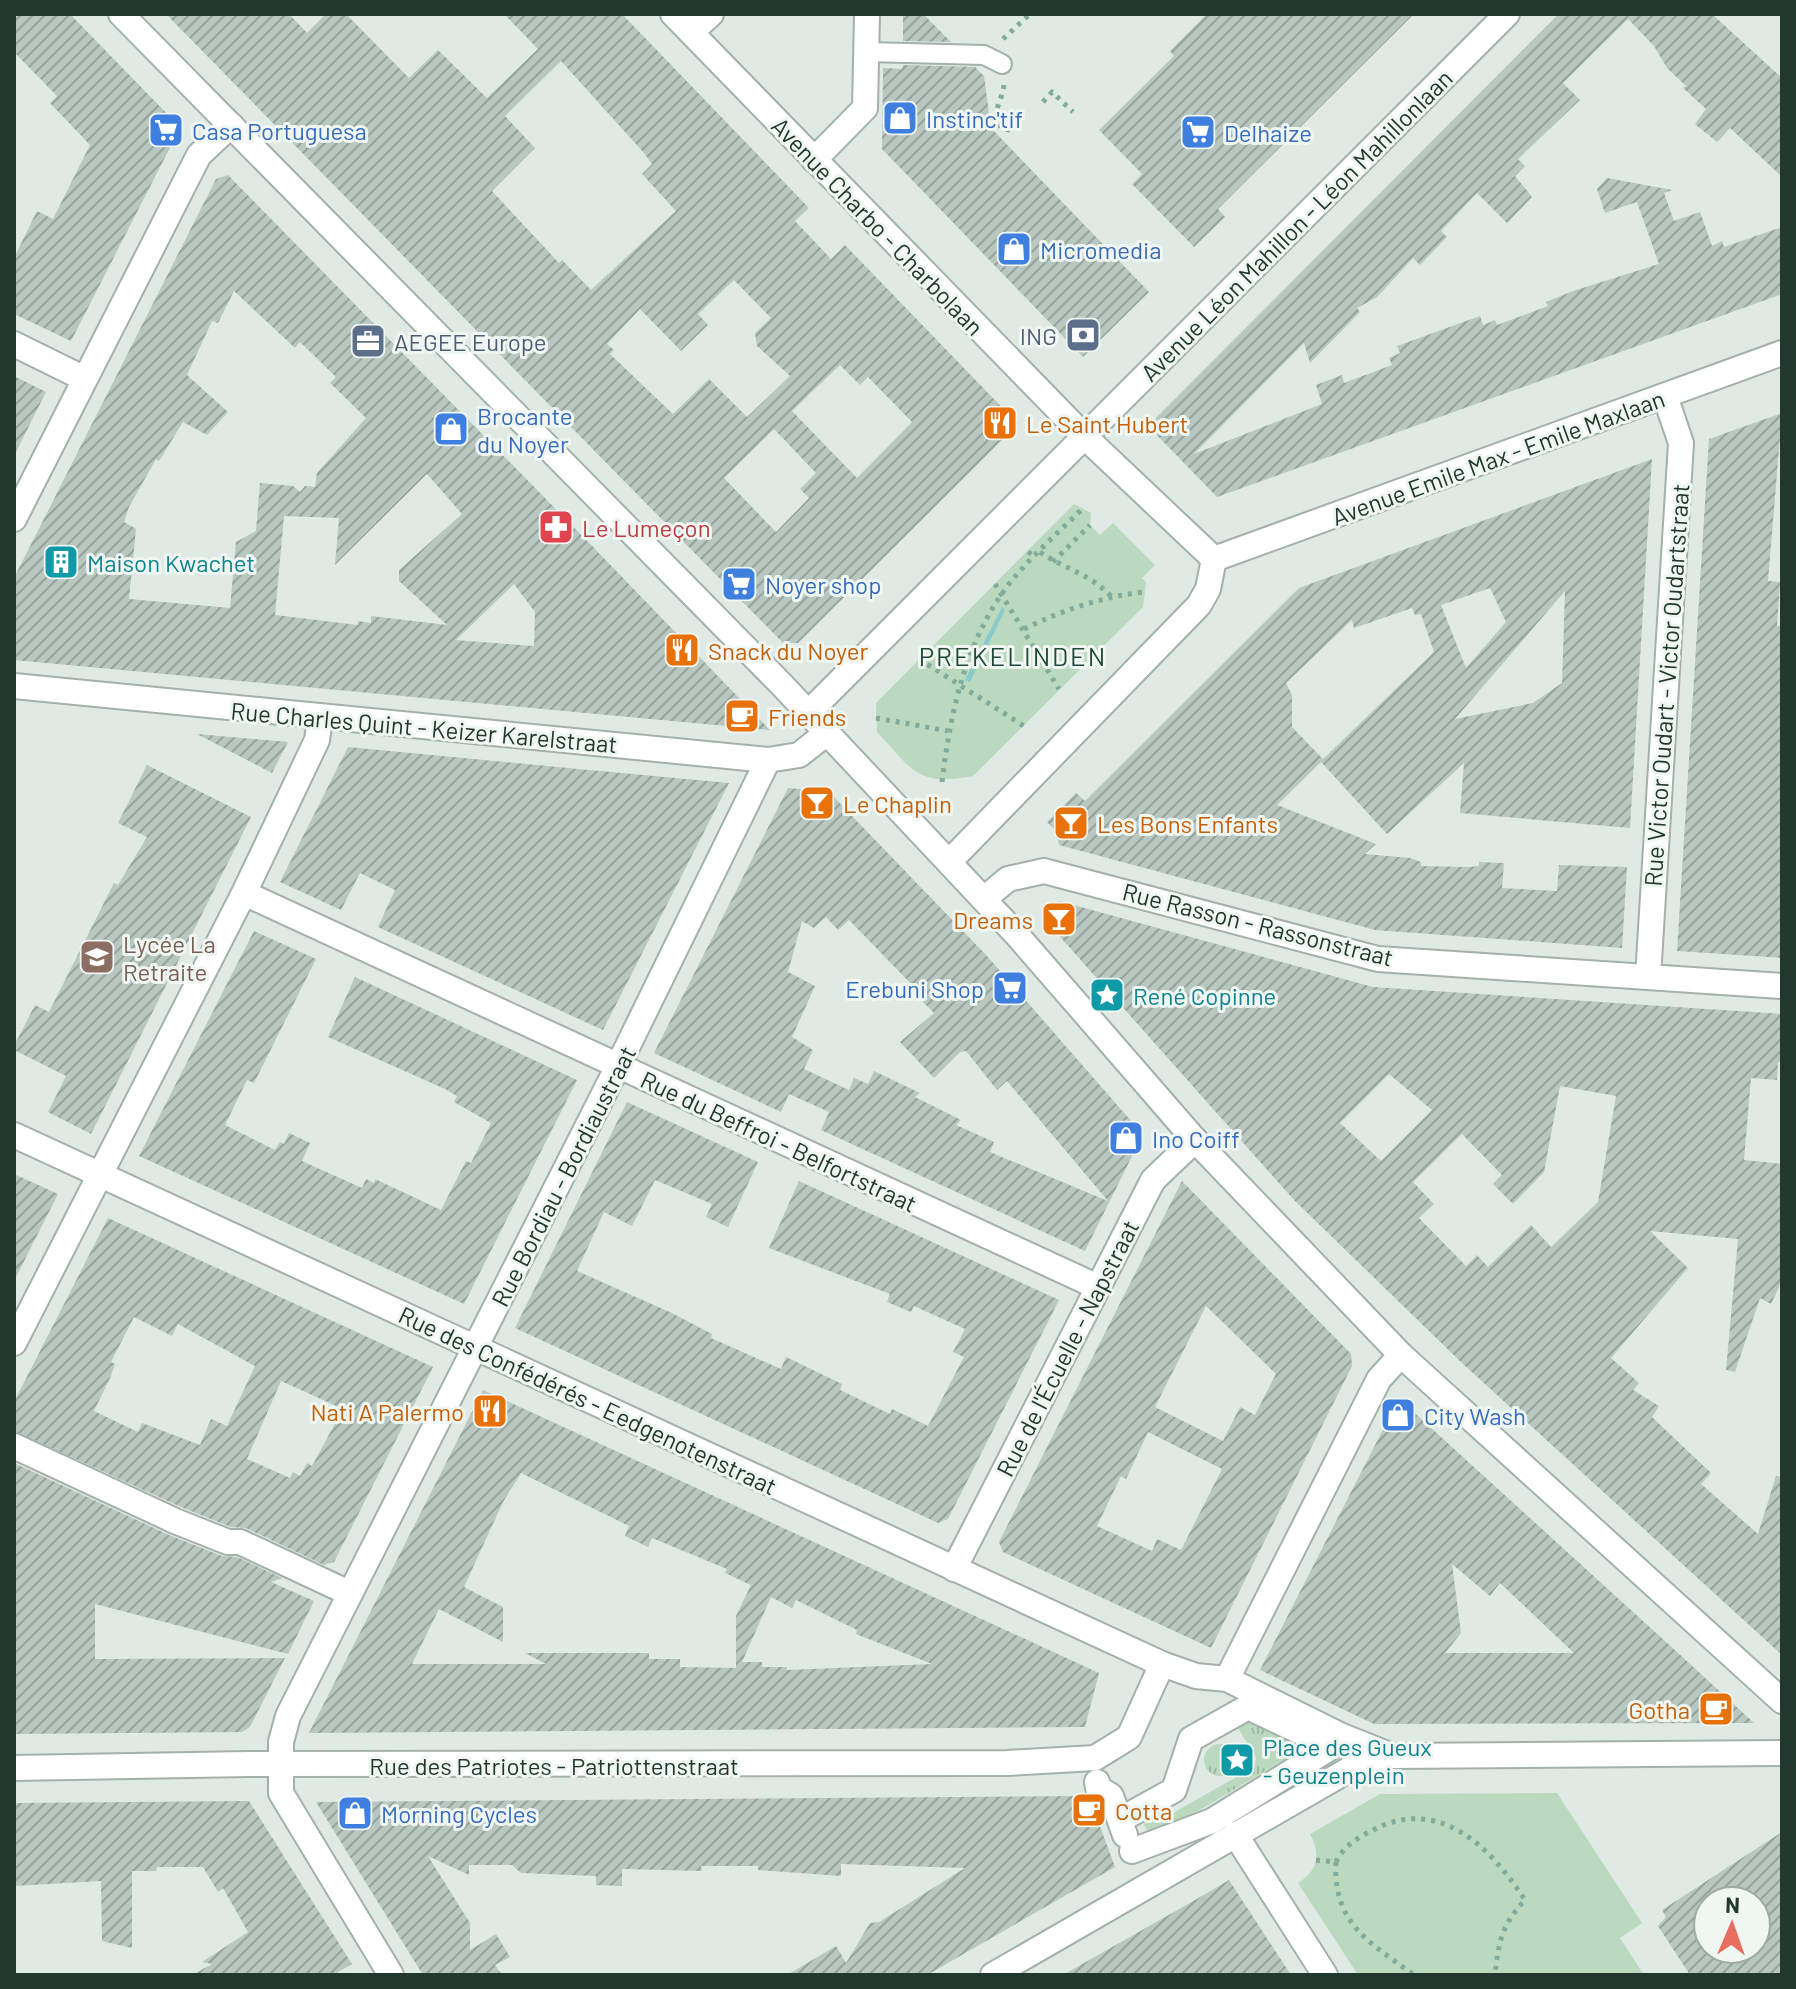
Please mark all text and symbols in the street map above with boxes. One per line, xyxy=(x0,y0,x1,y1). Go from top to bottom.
street label: Avenue Léon Mahillon - Léon Mahillonlaan xyxy=(1134,63,1458,387)
shop icon: Instinc'tif xyxy=(881,99,919,137)
place label: Instinc'tif xyxy=(926,104,1023,133)
supermarket icon: Casa Portuguesa xyxy=(147,111,185,149)
street label: Avenue Charbo - Charbolaan xyxy=(766,111,990,341)
supermarket icon: Delhaize xyxy=(1179,113,1217,151)
place label: Casa Portuguesa xyxy=(192,116,367,145)
place label: Delhaize xyxy=(1224,118,1312,147)
shop icon: Micromedia xyxy=(995,230,1033,268)
place label: Micromedia xyxy=(1040,235,1161,264)
bank icon: ING xyxy=(1064,316,1102,354)
place label: ING xyxy=(1020,321,1057,350)
office icon: AEGEE Europe xyxy=(349,322,387,360)
place label: AEGEE Europe xyxy=(394,327,547,356)
street label: Avenue Emile Max - Emile Maxlaan xyxy=(1328,383,1668,531)
place label: Brocante du Noyer xyxy=(477,401,573,458)
restaurant icon: Le Saint Hubert xyxy=(981,404,1019,442)
place label: Le Saint Hubert xyxy=(1026,409,1188,438)
shop icon: Brocante du Noyer xyxy=(432,410,470,448)
street label: Rue Victor Oudart - Victor Oudartstraat xyxy=(1637,483,1695,887)
pharmacy icon: Le Lumeçon xyxy=(537,508,575,546)
place label: Le Lumeçon xyxy=(582,513,711,542)
building icon: Maison Kwachet xyxy=(42,543,80,581)
place label: Maison Kwachet xyxy=(87,548,255,577)
supermarket icon: Noyer shop xyxy=(720,565,758,603)
place label: Noyer shop xyxy=(765,570,881,599)
restaurant icon: Snack du Noyer xyxy=(663,631,701,669)
place label: Snack du Noyer xyxy=(708,636,869,665)
district label: PREKELINDEN xyxy=(919,640,1107,671)
street label: Rue Charles Quint - Keizer Karelstraat xyxy=(230,696,618,758)
cafe icon: Friends xyxy=(723,697,761,735)
place label: Friends xyxy=(768,702,846,731)
bar icon: Le Chaplin xyxy=(798,784,836,822)
place label: Le Chaplin xyxy=(843,789,952,818)
bar icon: Les Bons Enfants xyxy=(1052,804,1090,842)
place label: Les Bons Enfants xyxy=(1097,809,1278,838)
street label: Rue Rasson - Rassonstraat xyxy=(1120,876,1396,972)
bar icon: Dreams xyxy=(1040,900,1078,938)
place label: Dreams xyxy=(953,905,1033,934)
place label: Lycée La Retraite xyxy=(123,929,216,986)
school or university icon: Lycée La Retraite xyxy=(78,938,116,976)
supermarket icon: Erebuni Shop xyxy=(991,969,1029,1007)
place label: Erebuni Shop xyxy=(845,974,984,1003)
place icon: René Copinne xyxy=(1088,976,1126,1014)
place label: René Copinne xyxy=(1133,981,1276,1010)
street label: Rue Bordiau - Bordiaustraat xyxy=(485,1041,641,1311)
street label: Rue du Beffroi - Belfortstraat xyxy=(636,1064,922,1218)
shop icon: Ino Coiff xyxy=(1107,1119,1145,1157)
place label: Ino Coiff xyxy=(1152,1124,1240,1153)
street label: Rue de l'Écuelle - Napstraat xyxy=(990,1215,1144,1481)
street label: Rue des Confédérés - Eedgenotenstraat xyxy=(394,1299,782,1501)
restaurant icon: Nati A Palermo xyxy=(471,1392,509,1430)
shop icon: City Wash xyxy=(1379,1396,1417,1434)
place label: Nati A Palermo xyxy=(310,1397,464,1426)
place label: City Wash xyxy=(1424,1401,1526,1430)
cafe icon: Gotha xyxy=(1697,1690,1735,1728)
place label: Gotha xyxy=(1628,1695,1690,1724)
place label: Place des Gueux - Geuzenplein xyxy=(1263,1732,1432,1789)
place icon: Place des Gueux - Geuzenplein xyxy=(1218,1741,1256,1779)
street label: Rue des Patriotes - Patriottenstraat xyxy=(369,1751,739,1780)
cafe icon: Cotta xyxy=(1070,1791,1108,1829)
shop icon: Morning Cycles xyxy=(336,1794,374,1832)
place label: Cotta xyxy=(1115,1796,1172,1825)
place label: Morning Cycles xyxy=(381,1799,537,1828)
north arrow xyxy=(1692,1885,1772,1965)
text: N xyxy=(1725,1891,1741,1917)

